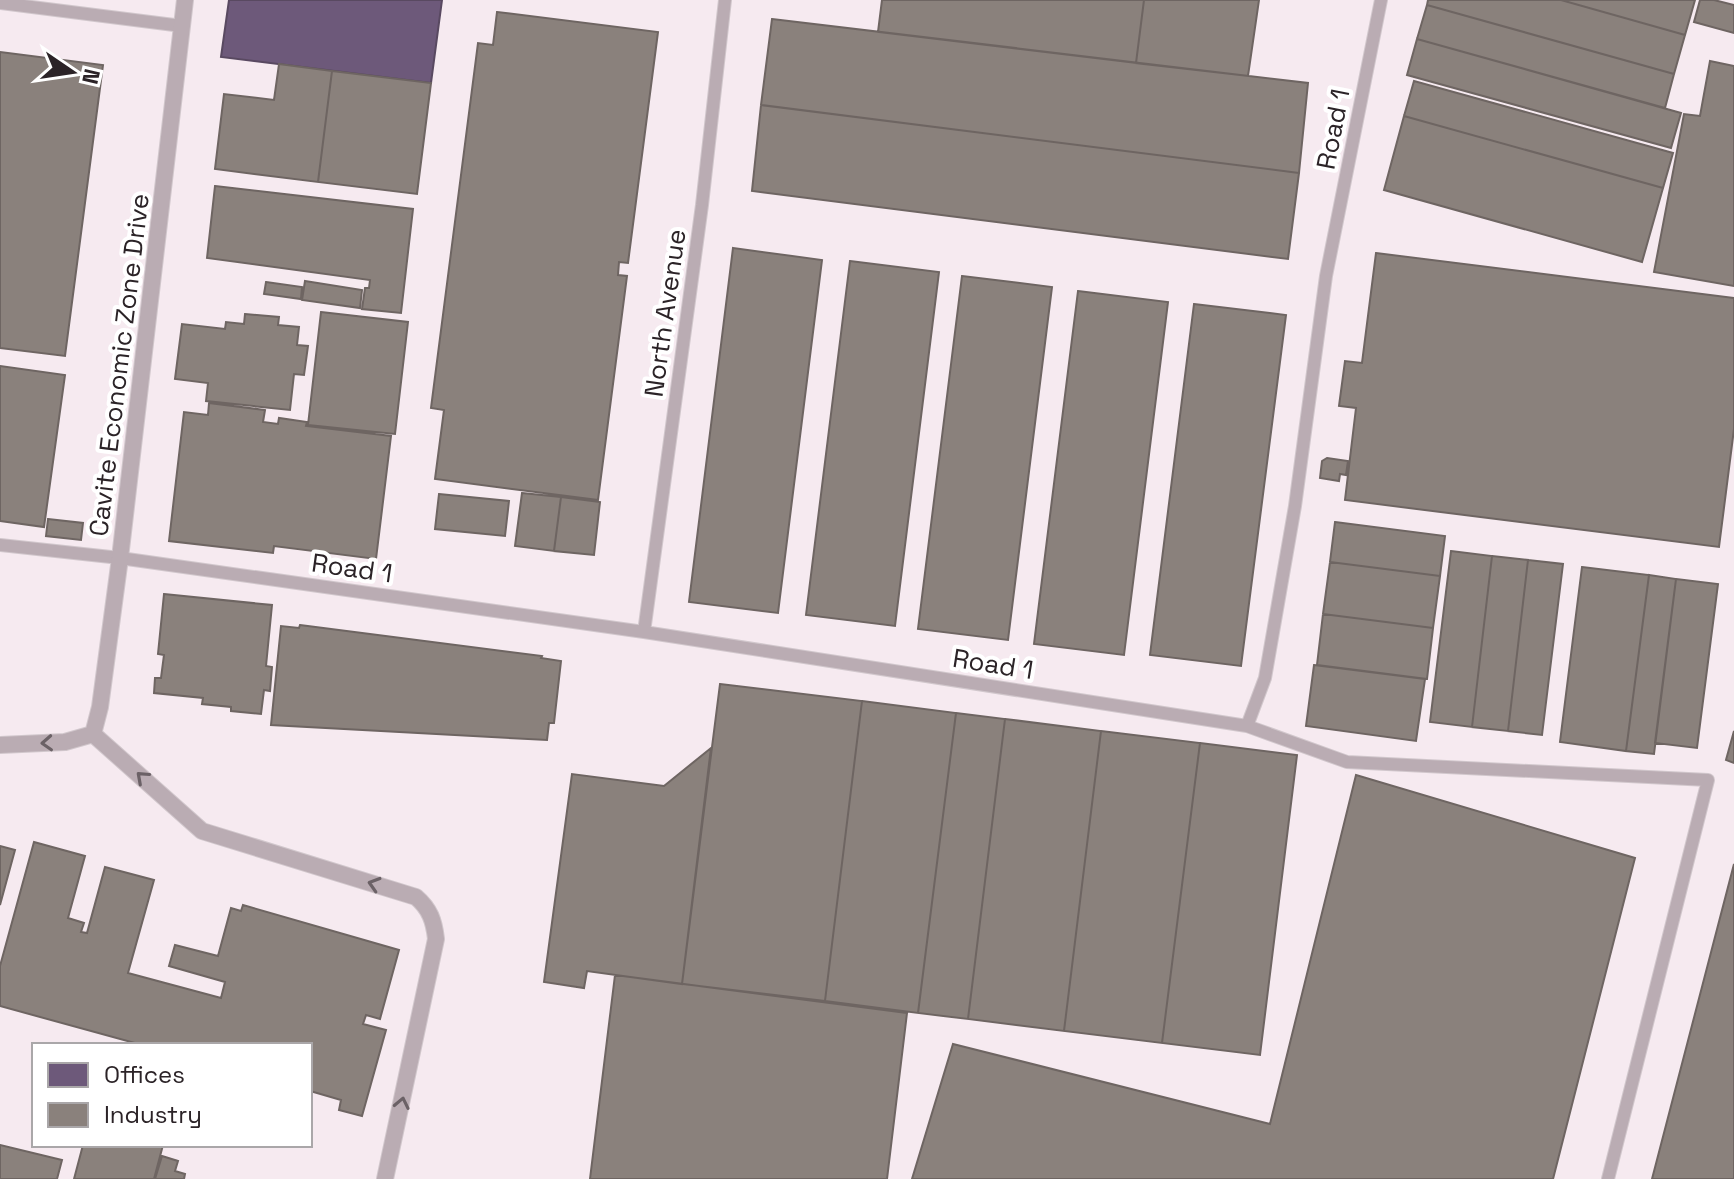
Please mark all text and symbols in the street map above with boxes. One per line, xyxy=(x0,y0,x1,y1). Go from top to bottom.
north arrow xyxy=(32,32,112,112)
text: N xyxy=(76,66,107,87)
street label: Road 1 xyxy=(1309,86,1357,172)
street label: Cavite Economic Zone Drive xyxy=(81,192,157,538)
street label: North Avenue xyxy=(636,227,694,399)
street label: Road 1 xyxy=(309,546,395,590)
street label: Road 1 xyxy=(950,641,1036,687)
one-way arrow xyxy=(40,734,53,751)
one-way arrow xyxy=(137,772,151,787)
one-way arrow xyxy=(367,877,381,893)
legend xyxy=(32,1043,312,1147)
text: Offices xyxy=(104,1059,185,1090)
one-way arrow xyxy=(392,1096,409,1110)
text: Industry xyxy=(104,1099,202,1130)

